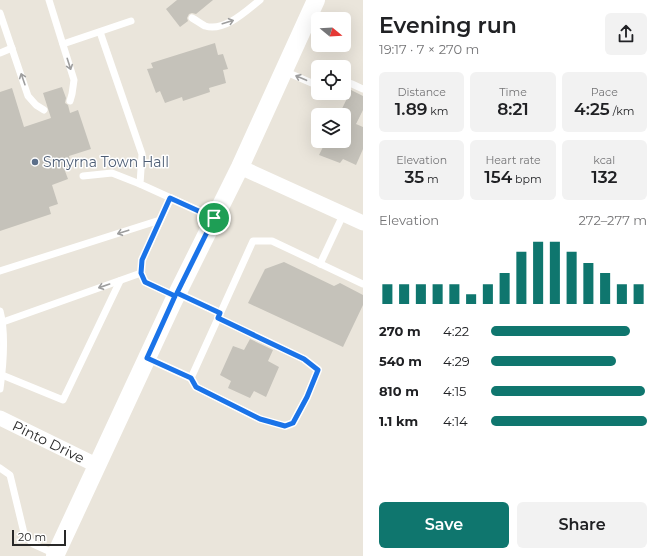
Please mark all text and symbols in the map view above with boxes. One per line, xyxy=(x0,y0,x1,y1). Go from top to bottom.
north arrow xyxy=(311,12,351,52)
map controls xyxy=(311,12,351,148)
text: Evening run xyxy=(379,12,517,39)
button: share xyxy=(605,13,647,55)
one-way arrow xyxy=(221,18,234,25)
text: 19:17 · 7 × 270 m xyxy=(379,41,479,57)
one-way arrow xyxy=(66,57,73,70)
button: locate xyxy=(311,60,351,100)
one-way arrow xyxy=(18,74,26,86)
one-way arrow xyxy=(295,74,307,81)
text: Distance xyxy=(398,85,446,99)
text: Time xyxy=(499,85,527,99)
text: Pace xyxy=(591,85,618,99)
text: 1.89 xyxy=(395,99,427,119)
text: 8:21 xyxy=(497,99,529,119)
text: 4:25 xyxy=(574,99,610,119)
text: km xyxy=(427,104,448,118)
text: /km xyxy=(610,104,635,118)
button: layers xyxy=(311,108,351,148)
place label: Smyrna Town Hall xyxy=(43,153,169,171)
text: Elevation xyxy=(396,153,447,167)
text: Heart rate xyxy=(485,153,541,167)
text: kcal xyxy=(593,153,615,167)
marker: Smyrna Town Hall xyxy=(30,157,40,167)
text: 35 xyxy=(405,167,424,187)
text: 154 xyxy=(484,167,512,187)
text: 132 xyxy=(591,167,617,187)
text: m xyxy=(424,172,439,186)
text: bpm xyxy=(512,172,542,186)
pin xyxy=(197,201,231,235)
icon: arrive xyxy=(203,207,225,229)
text: Elevation xyxy=(379,212,439,228)
text: 272–277 m xyxy=(578,212,647,228)
one-way arrow xyxy=(117,229,130,236)
one-way arrow xyxy=(98,283,111,290)
text: 270 m xyxy=(379,323,421,339)
text: 4:22 xyxy=(443,323,469,339)
text: 540 m xyxy=(379,353,422,369)
text: 4:29 xyxy=(443,353,470,369)
text: 810 m xyxy=(379,383,419,399)
text: 4:15 xyxy=(443,383,466,399)
text: 1.1 km xyxy=(379,413,418,429)
text: 4:14 xyxy=(443,413,468,429)
street label: Pinto Drive xyxy=(10,417,87,467)
button: Save xyxy=(379,502,509,548)
button: Share xyxy=(517,502,647,548)
scale bar xyxy=(12,528,66,547)
text: 20 m xyxy=(18,530,46,544)

